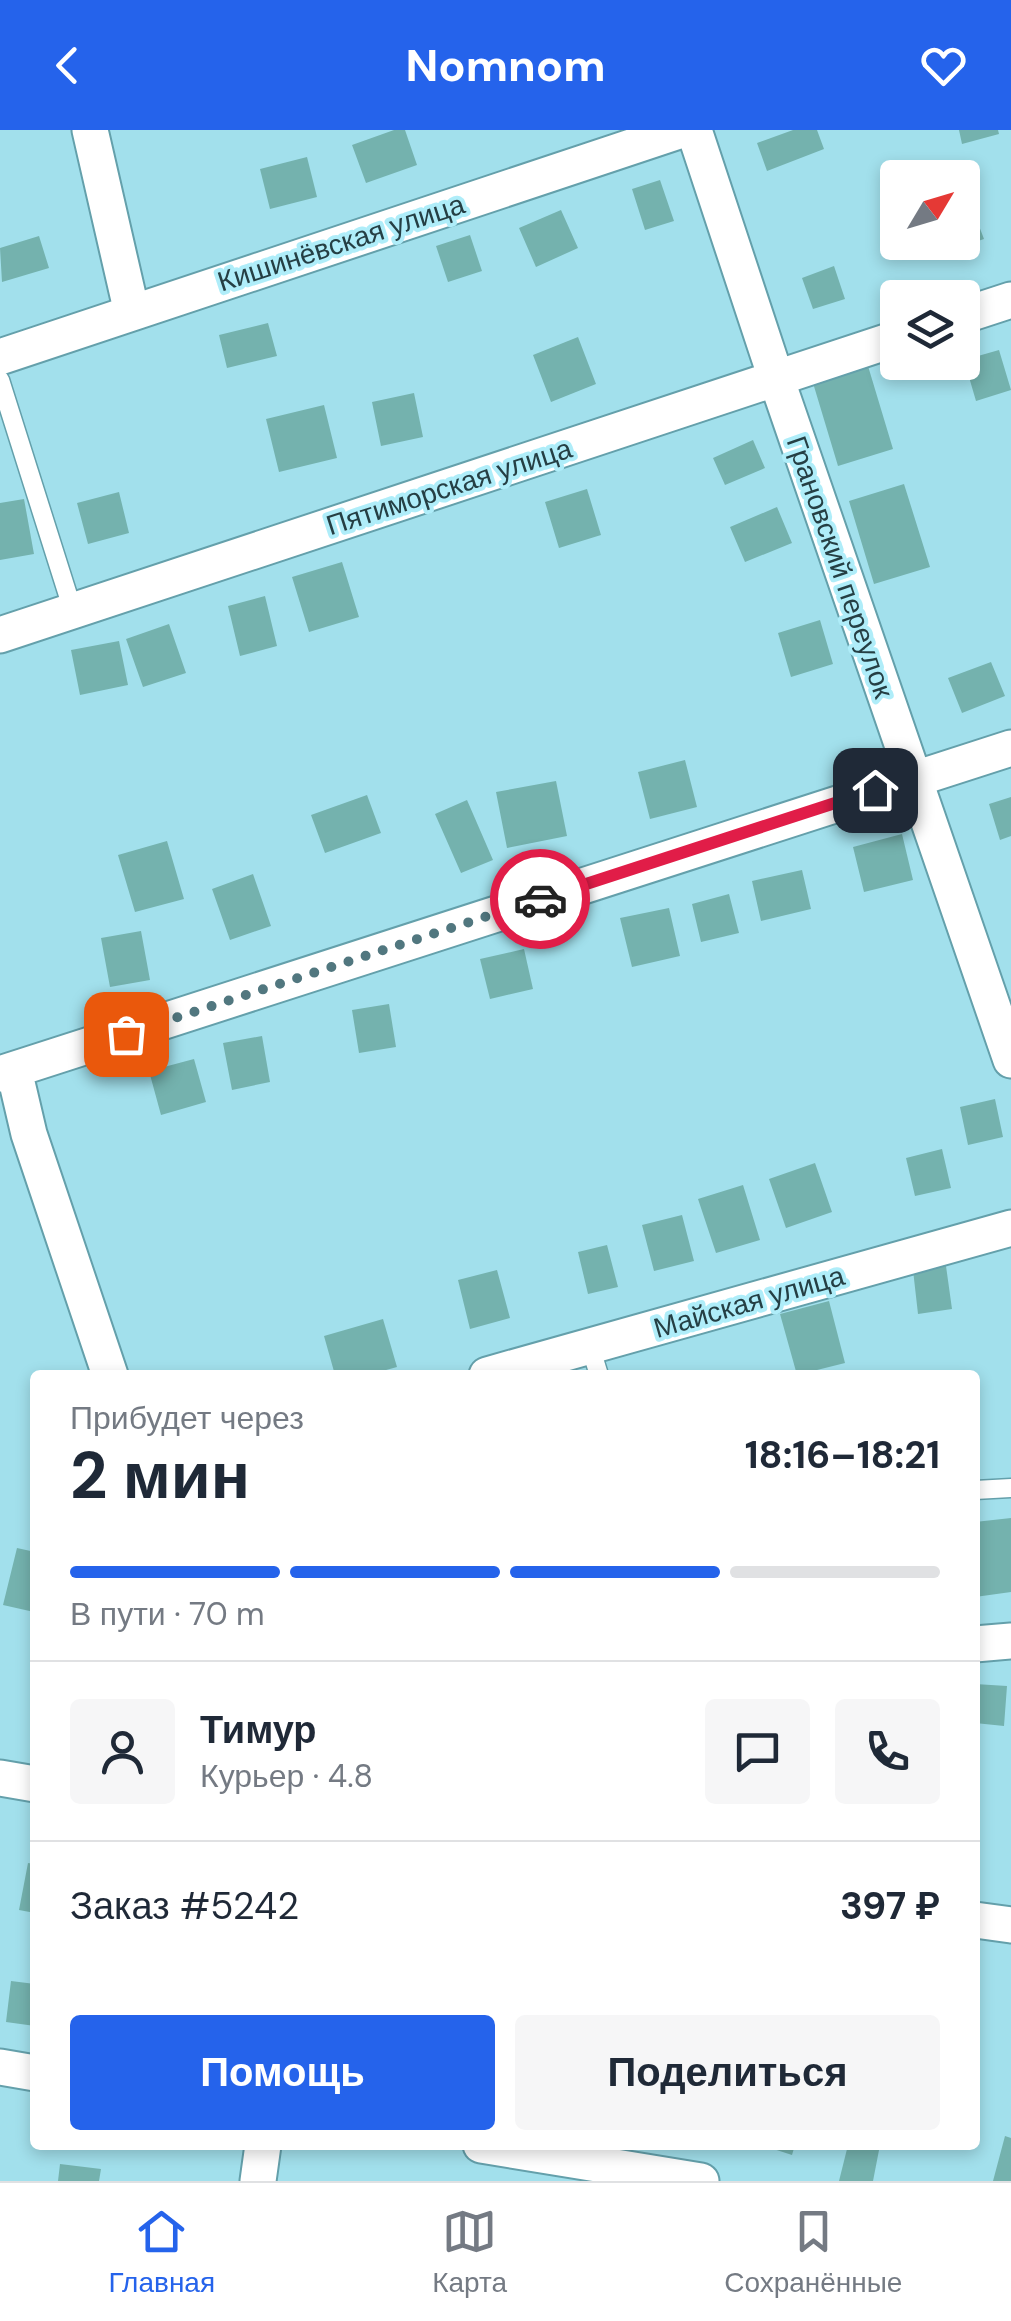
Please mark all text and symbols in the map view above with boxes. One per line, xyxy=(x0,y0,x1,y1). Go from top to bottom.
text: Nomnom xyxy=(405,36,606,95)
icon: back xyxy=(40,38,95,93)
icon: heart xyxy=(916,38,971,93)
north arrow xyxy=(880,160,980,260)
map controls xyxy=(880,160,980,380)
street label: Кишинёвская улица xyxy=(213,185,470,300)
button: layers xyxy=(880,280,980,380)
street label: Пятиморская улица xyxy=(321,430,577,544)
street label: Грановский переулок xyxy=(778,431,902,704)
pin xyxy=(833,748,918,833)
icon: home xyxy=(848,763,903,818)
courier xyxy=(490,849,590,949)
icon: car xyxy=(513,872,568,927)
pin xyxy=(84,992,169,1077)
icon: bag xyxy=(99,1007,154,1062)
street label: Майская улица xyxy=(649,1257,849,1347)
text: Прибудет через xyxy=(70,1397,304,1439)
text: 18:16–18:21 xyxy=(745,1430,940,1480)
text: 2 мин xyxy=(70,1434,250,1518)
text: В пути · 70 m xyxy=(70,1593,265,1635)
button: person xyxy=(70,1699,175,1804)
button: chat xyxy=(705,1699,810,1804)
button: phone xyxy=(835,1699,940,1804)
text: Тимур xyxy=(200,1705,317,1755)
text: Курьер · 4.8 xyxy=(200,1755,373,1797)
text: Заказ #5242 xyxy=(70,1881,299,1931)
text: 397 ₽ xyxy=(840,1881,940,1931)
button: Помощь xyxy=(70,2015,495,2130)
button: Поделиться xyxy=(515,2015,940,2130)
tab: Главная xyxy=(109,2204,215,2301)
tab: Карта xyxy=(432,2204,507,2301)
tab: Сохранённые xyxy=(724,2204,902,2301)

